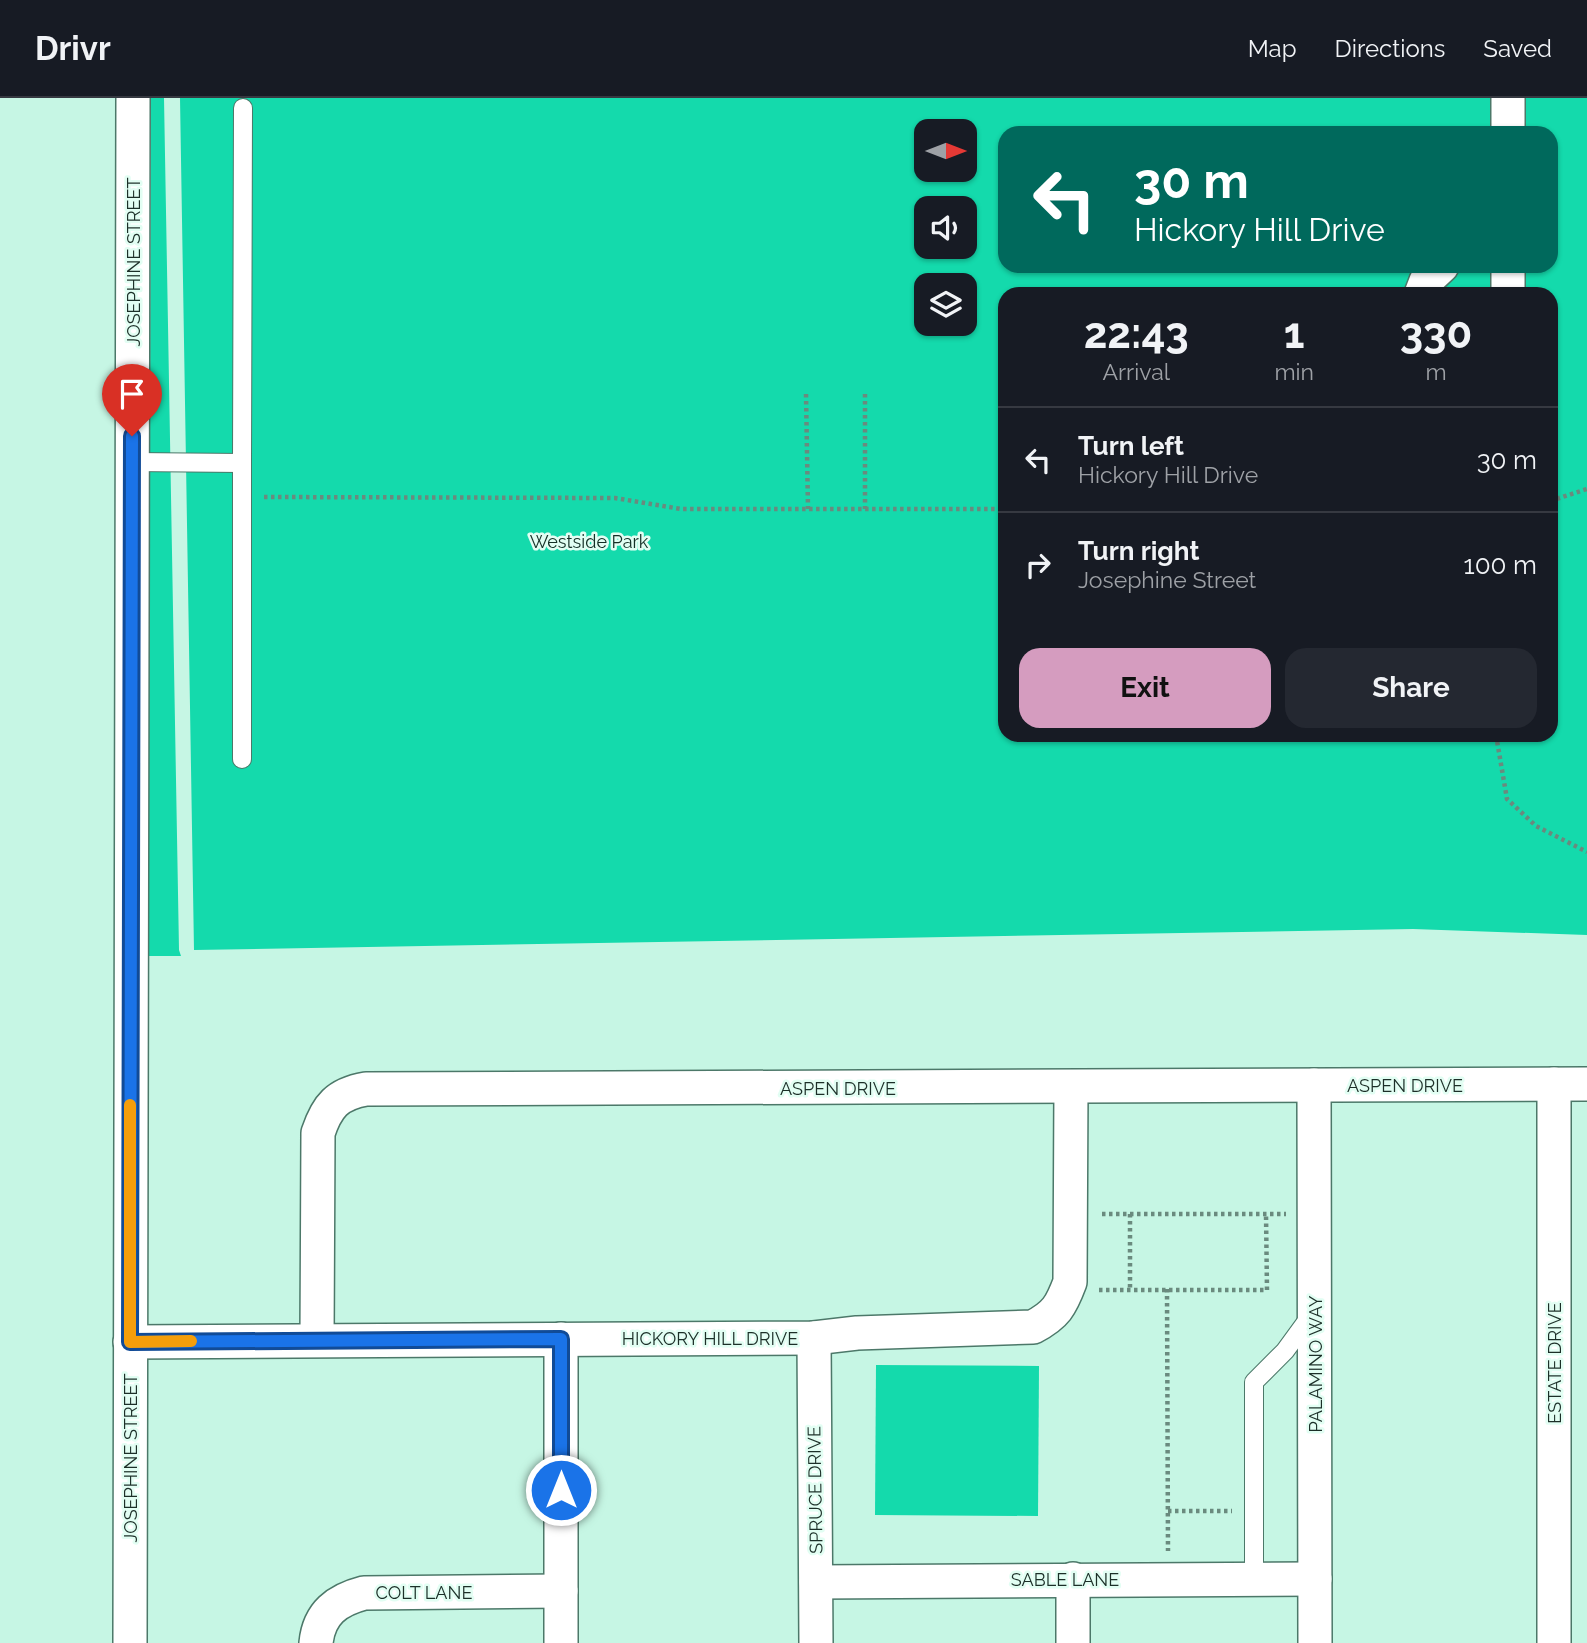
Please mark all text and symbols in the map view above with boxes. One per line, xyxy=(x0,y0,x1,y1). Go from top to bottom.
text: Drivr xyxy=(35,29,111,68)
text: Map xyxy=(1248,34,1297,63)
text: Directions xyxy=(1335,34,1445,63)
text: Saved xyxy=(1483,34,1552,63)
north arrow xyxy=(914,119,976,182)
map controls xyxy=(914,119,977,336)
text: 30 m xyxy=(1134,152,1249,209)
icon: left xyxy=(1019,154,1110,245)
street label: JOSEPHINE STREET xyxy=(123,177,144,347)
button: sound xyxy=(914,196,977,259)
text: Hickory Hill Drive xyxy=(1134,211,1385,248)
button: layers xyxy=(914,273,977,336)
text: 22:43 xyxy=(1084,309,1189,358)
text: 1 xyxy=(1284,309,1305,358)
text: 330 xyxy=(1400,309,1472,358)
text: Arrival xyxy=(1102,358,1170,385)
text: min xyxy=(1274,358,1314,385)
text: m xyxy=(1425,358,1447,385)
pin xyxy=(102,364,162,436)
icon: arrive xyxy=(113,375,151,413)
text: Turn left xyxy=(1078,431,1184,461)
icon: left xyxy=(1019,441,1057,479)
text: 30 m xyxy=(1477,445,1537,475)
text: Hickory Hill Drive xyxy=(1078,461,1258,488)
park label: Westside Park xyxy=(530,531,649,552)
text: Turn right xyxy=(1078,536,1199,566)
icon: right xyxy=(1019,546,1057,584)
text: 100 m xyxy=(1464,550,1537,580)
text: Josephine Street xyxy=(1078,566,1256,593)
button: Exit xyxy=(1019,648,1271,728)
button: Share xyxy=(1285,648,1537,728)
street label: ASPEN DRIVE xyxy=(1347,1075,1463,1096)
street label: ASPEN DRIVE xyxy=(780,1078,896,1099)
street label: PALAMINO WAY xyxy=(1305,1295,1326,1432)
street label: ESTATE DRIVE xyxy=(1544,1302,1565,1424)
street label: HICKORY HILL DRIVE xyxy=(622,1328,798,1349)
street label: JOSEPHINE STREET xyxy=(120,1373,141,1543)
street label: SPRUCE DRIVE xyxy=(803,1426,827,1554)
position arrow xyxy=(524,1453,598,1527)
street label: SABLE LANE xyxy=(1011,1569,1119,1590)
street label: COLT LANE xyxy=(376,1582,472,1603)

